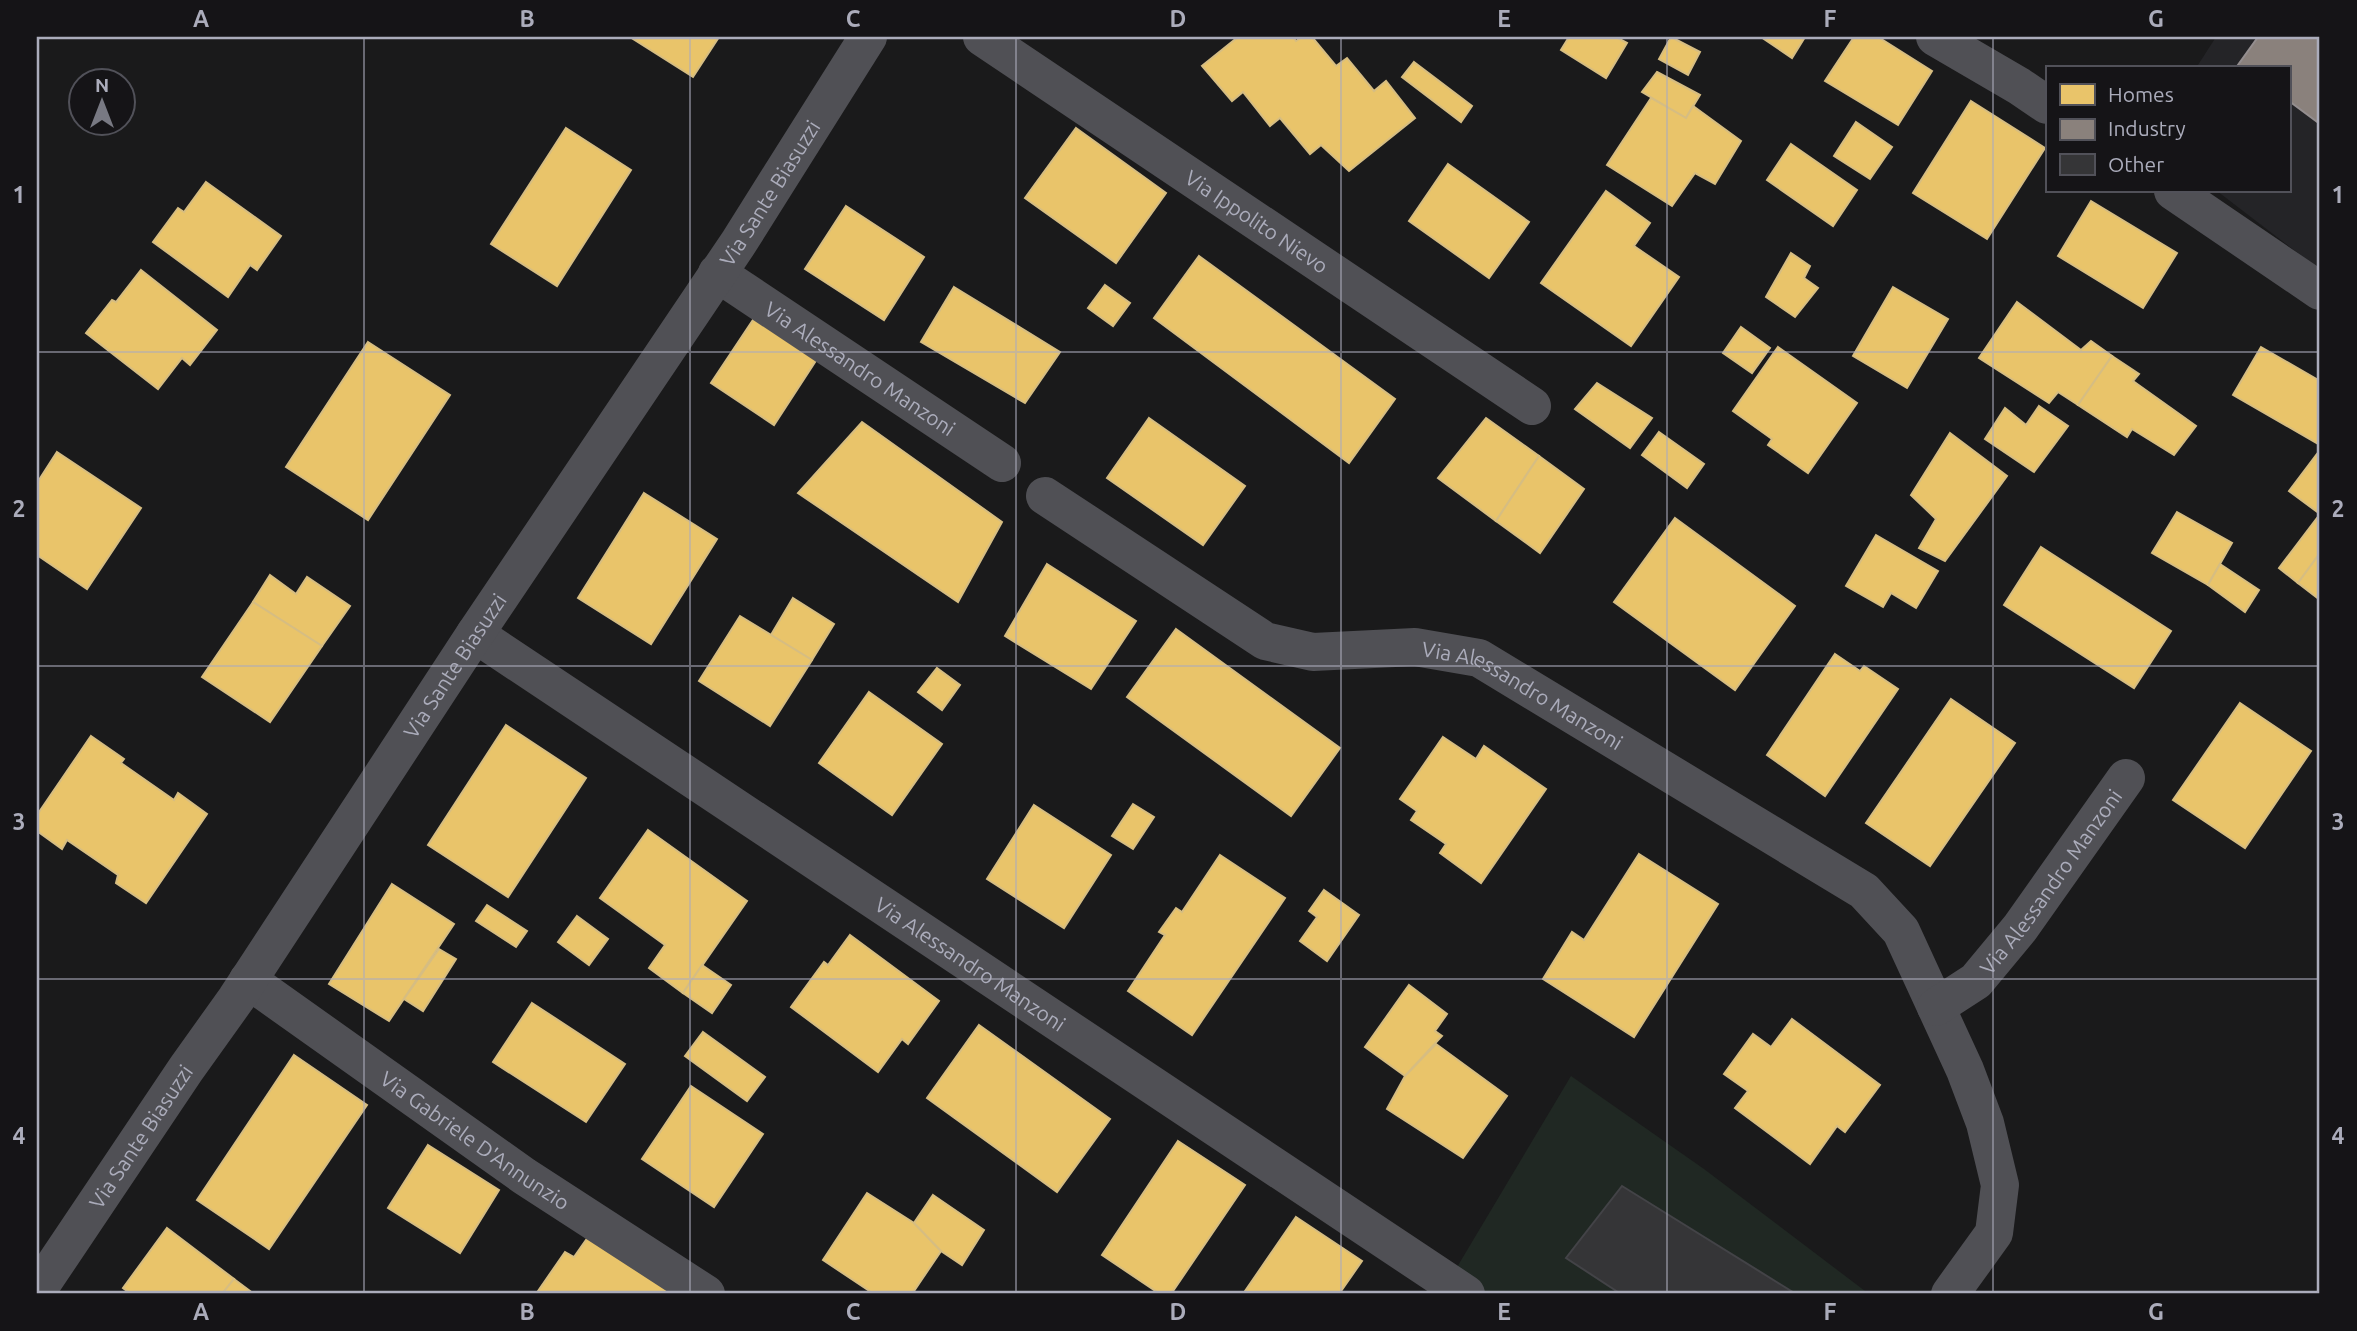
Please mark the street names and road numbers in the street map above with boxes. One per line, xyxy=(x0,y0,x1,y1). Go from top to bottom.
street label: Via Sante Biasuzzi xyxy=(714,116,825,271)
street label: Via Ippolito Nievo xyxy=(1181,165,1333,278)
street label: Via Alessandro Manzoni xyxy=(760,296,960,440)
street label: Via Sante Biasuzzi xyxy=(398,589,511,742)
street label: Via Alessandro Manzoni xyxy=(1420,636,1627,754)
street label: Via Alessandro Manzoni xyxy=(1975,784,2126,979)
street label: Via Alessandro Manzoni xyxy=(870,892,1070,1036)
street label: Via Sante Biasuzzi xyxy=(84,1060,197,1213)
street label: Via Gabriele D'Annunzio xyxy=(376,1066,574,1214)

